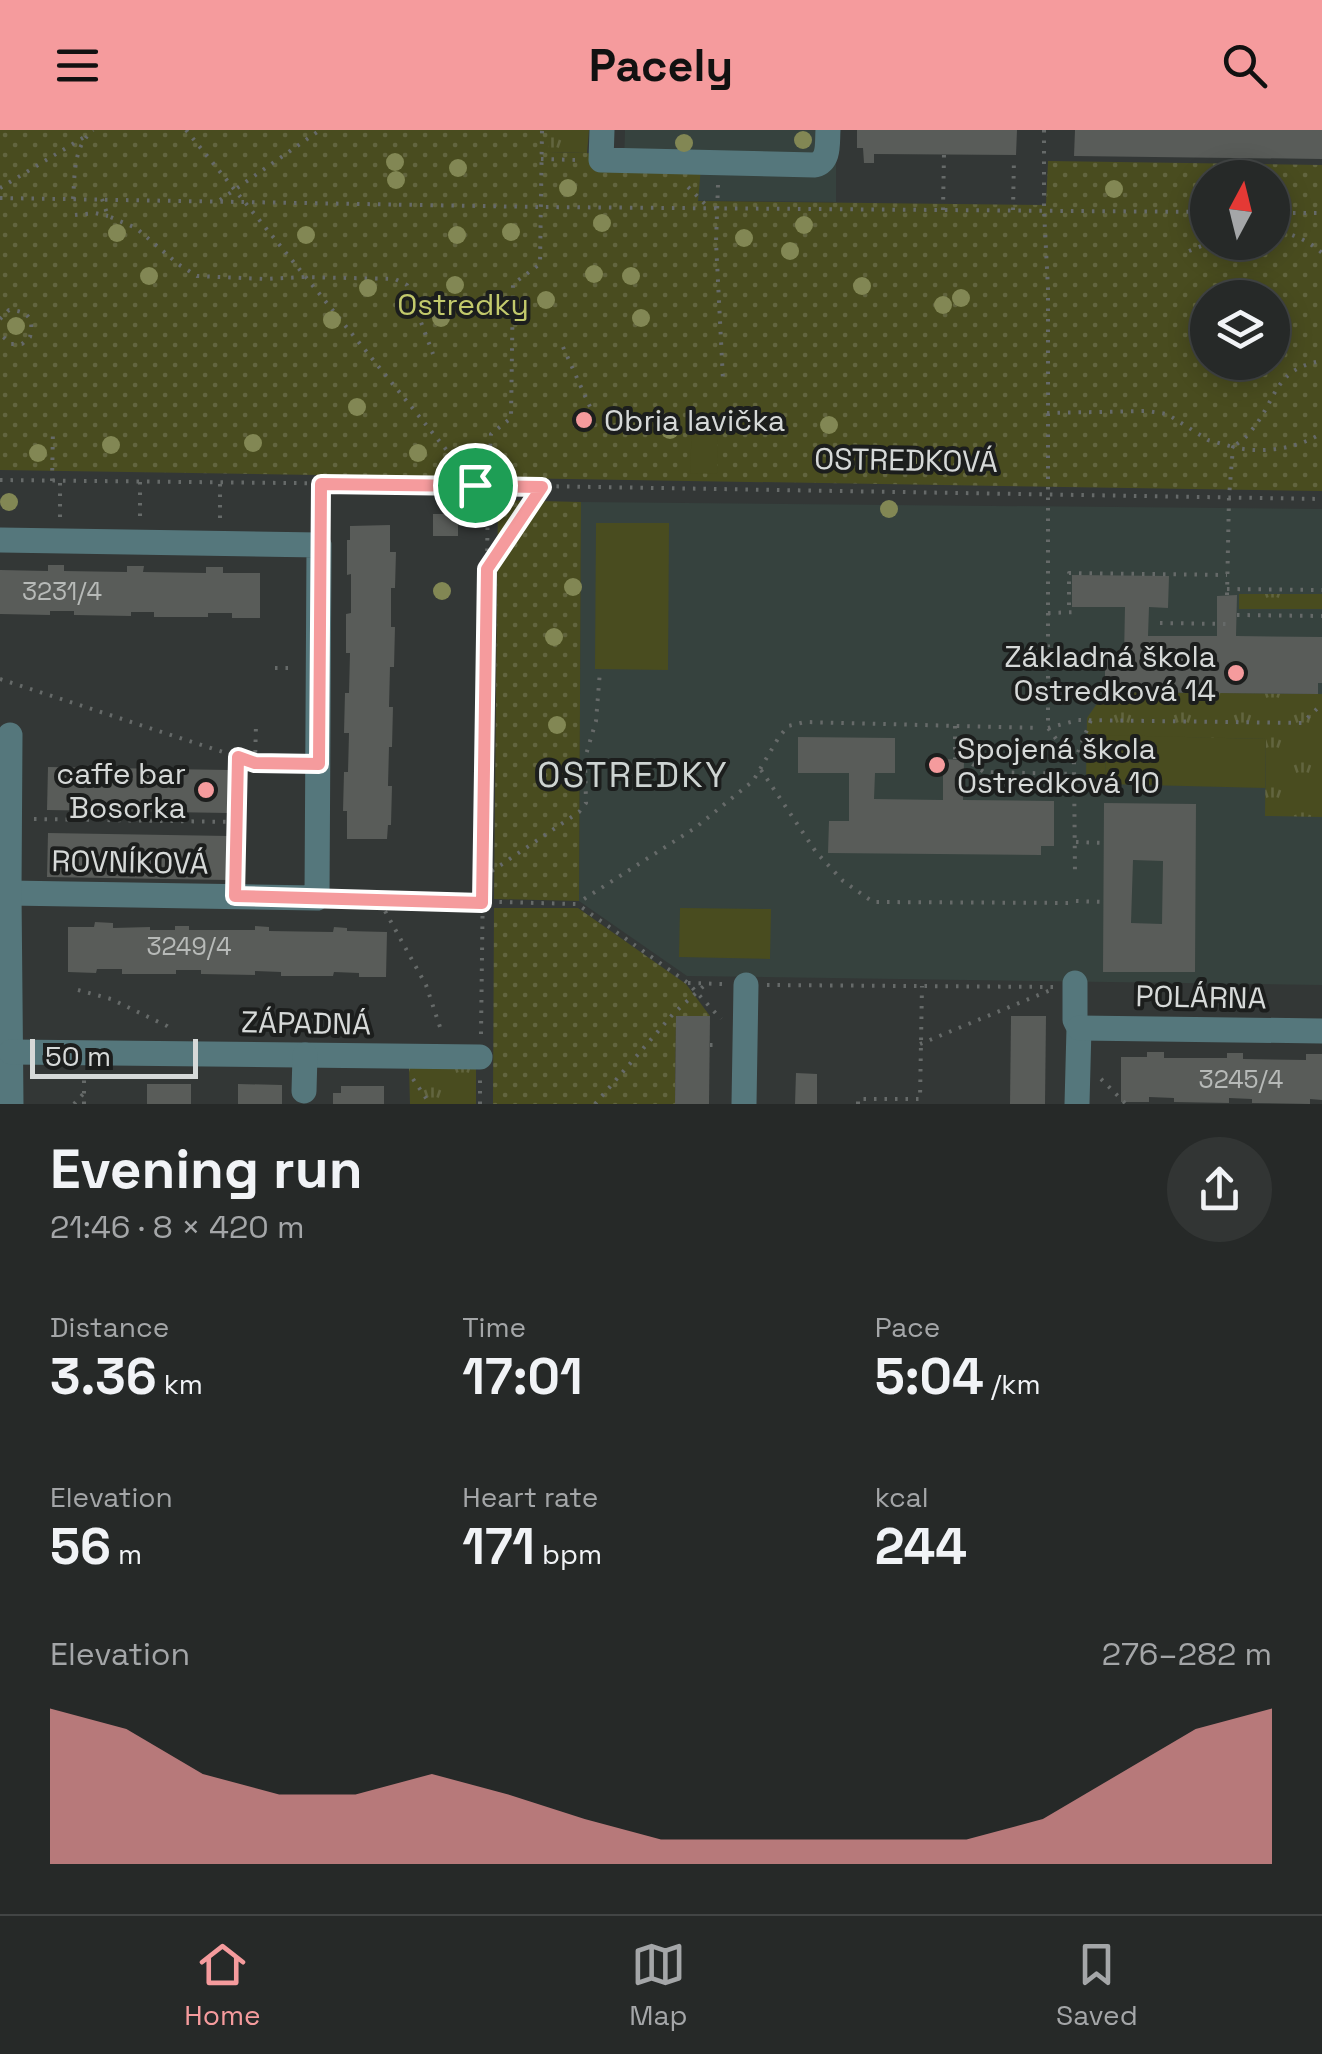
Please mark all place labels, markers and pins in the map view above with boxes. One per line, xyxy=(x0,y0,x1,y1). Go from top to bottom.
place label: Obria lavička xyxy=(604,401,785,440)
marker: Obria lavička xyxy=(573,409,595,431)
pin xyxy=(433,443,518,528)
place label: Základná škola Ostredková 14 xyxy=(1004,637,1216,710)
marker: Základná škola Ostredková 14 xyxy=(1225,662,1247,684)
place label: Spojená škola Ostredková 10 xyxy=(957,729,1160,802)
place label: caffe bar Bosorka xyxy=(56,754,186,827)
marker: Spojená škola Ostredková 10 xyxy=(926,754,948,776)
marker: caffe bar Bosorka xyxy=(195,779,217,801)

